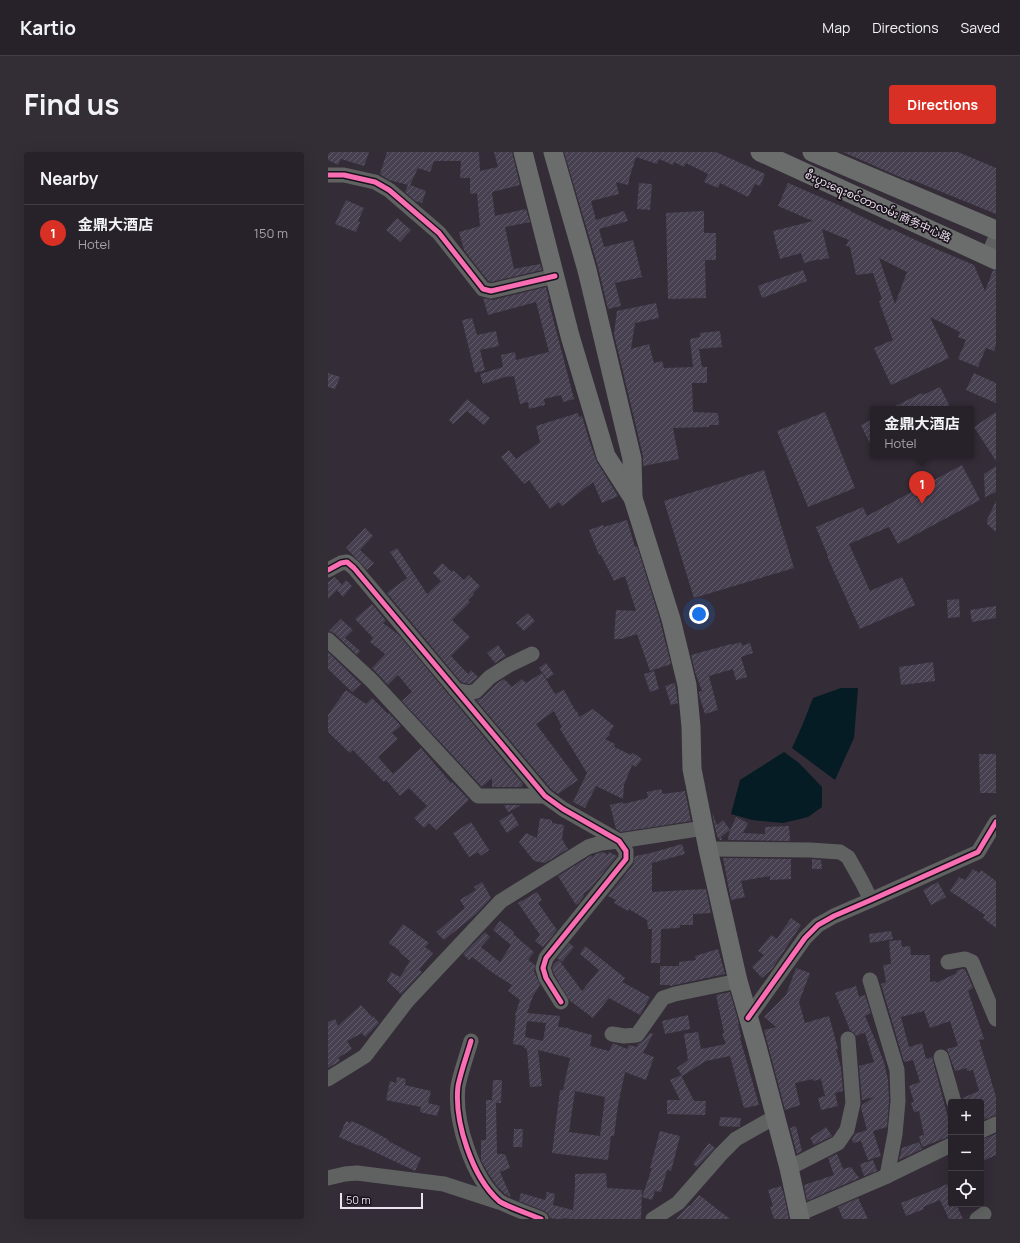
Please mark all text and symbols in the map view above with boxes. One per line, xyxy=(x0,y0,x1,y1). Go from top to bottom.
text: Kartio xyxy=(20,15,76,41)
text: Map xyxy=(822,18,850,37)
text: Directions xyxy=(872,18,939,37)
text: Saved xyxy=(961,18,1000,37)
text: Find us xyxy=(24,85,119,123)
button: Directions xyxy=(889,85,996,124)
street label: စီးပွားရေးစင်တာလမ်း 商务中心路 xyxy=(802,166,954,246)
text: Nearby xyxy=(40,167,98,190)
text: 金鼎大酒店 xyxy=(78,214,153,235)
text: 1 xyxy=(50,224,56,242)
text: 150 m xyxy=(254,224,288,242)
text: Hotel xyxy=(78,235,110,253)
popup xyxy=(870,406,974,458)
text: 金鼎大酒店 xyxy=(884,413,960,434)
text: Hotel xyxy=(884,434,917,452)
pin: 1 xyxy=(909,471,935,504)
your location xyxy=(689,604,709,624)
map controls xyxy=(948,1099,984,1207)
button: + xyxy=(948,1099,984,1135)
button: − xyxy=(948,1135,984,1171)
button: locate xyxy=(948,1171,984,1207)
scale bar xyxy=(340,1191,423,1210)
text: 50 m xyxy=(346,1192,371,1207)

